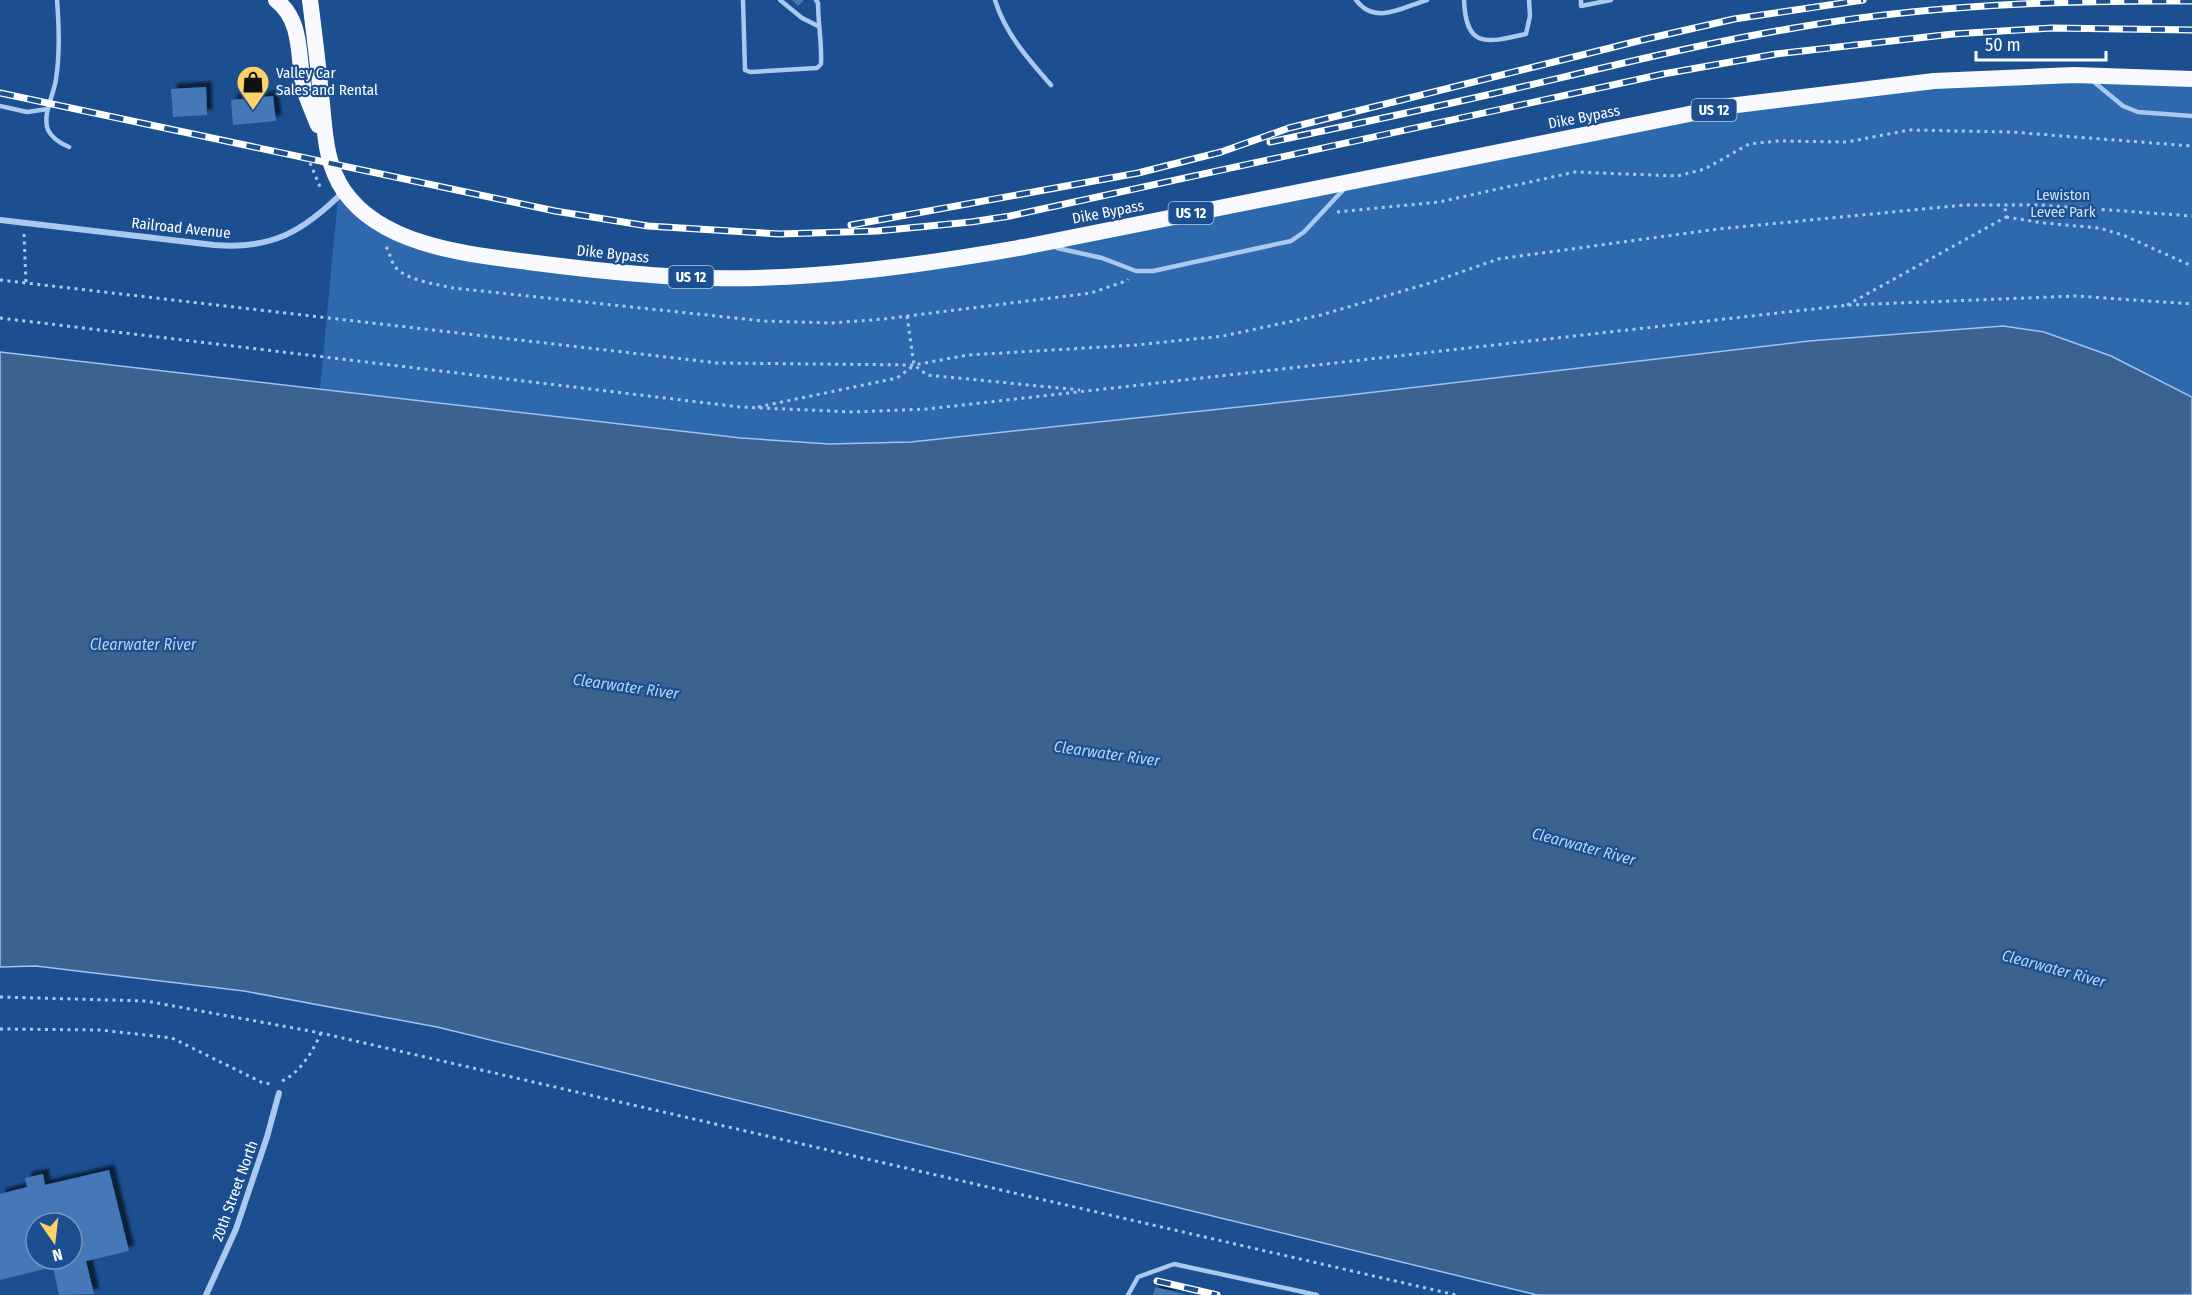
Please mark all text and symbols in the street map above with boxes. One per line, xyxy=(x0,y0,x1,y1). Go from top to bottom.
scale bar xyxy=(1976,24,2106,62)
text: 50 m xyxy=(1985,34,2021,56)
shop icon: Valley Car Sales and Rental xyxy=(235,64,271,111)
place label: Valley Car Sales and Rental xyxy=(276,64,378,99)
road number: US 12 xyxy=(1692,99,1736,121)
street label: Dike Bypass xyxy=(1546,101,1622,133)
park label: Lewiston Levee Park xyxy=(2030,186,2096,221)
street label: Dike Bypass xyxy=(1070,196,1146,228)
road number: US 12 xyxy=(1168,202,1214,224)
street label: Railroad Avenue xyxy=(130,214,232,242)
street label: Dike Bypass xyxy=(576,241,650,267)
road number: US 12 xyxy=(668,266,714,288)
water label: Clearwater River xyxy=(90,635,197,654)
water label: Clearwater River xyxy=(572,670,681,703)
water label: Clearwater River xyxy=(1053,737,1162,770)
water label: Clearwater River xyxy=(1530,824,1638,870)
water label: Clearwater River xyxy=(2000,946,2108,992)
street label: 20th Street North xyxy=(208,1138,262,1244)
north arrow xyxy=(24,1211,84,1271)
text: N xyxy=(51,1245,64,1265)

